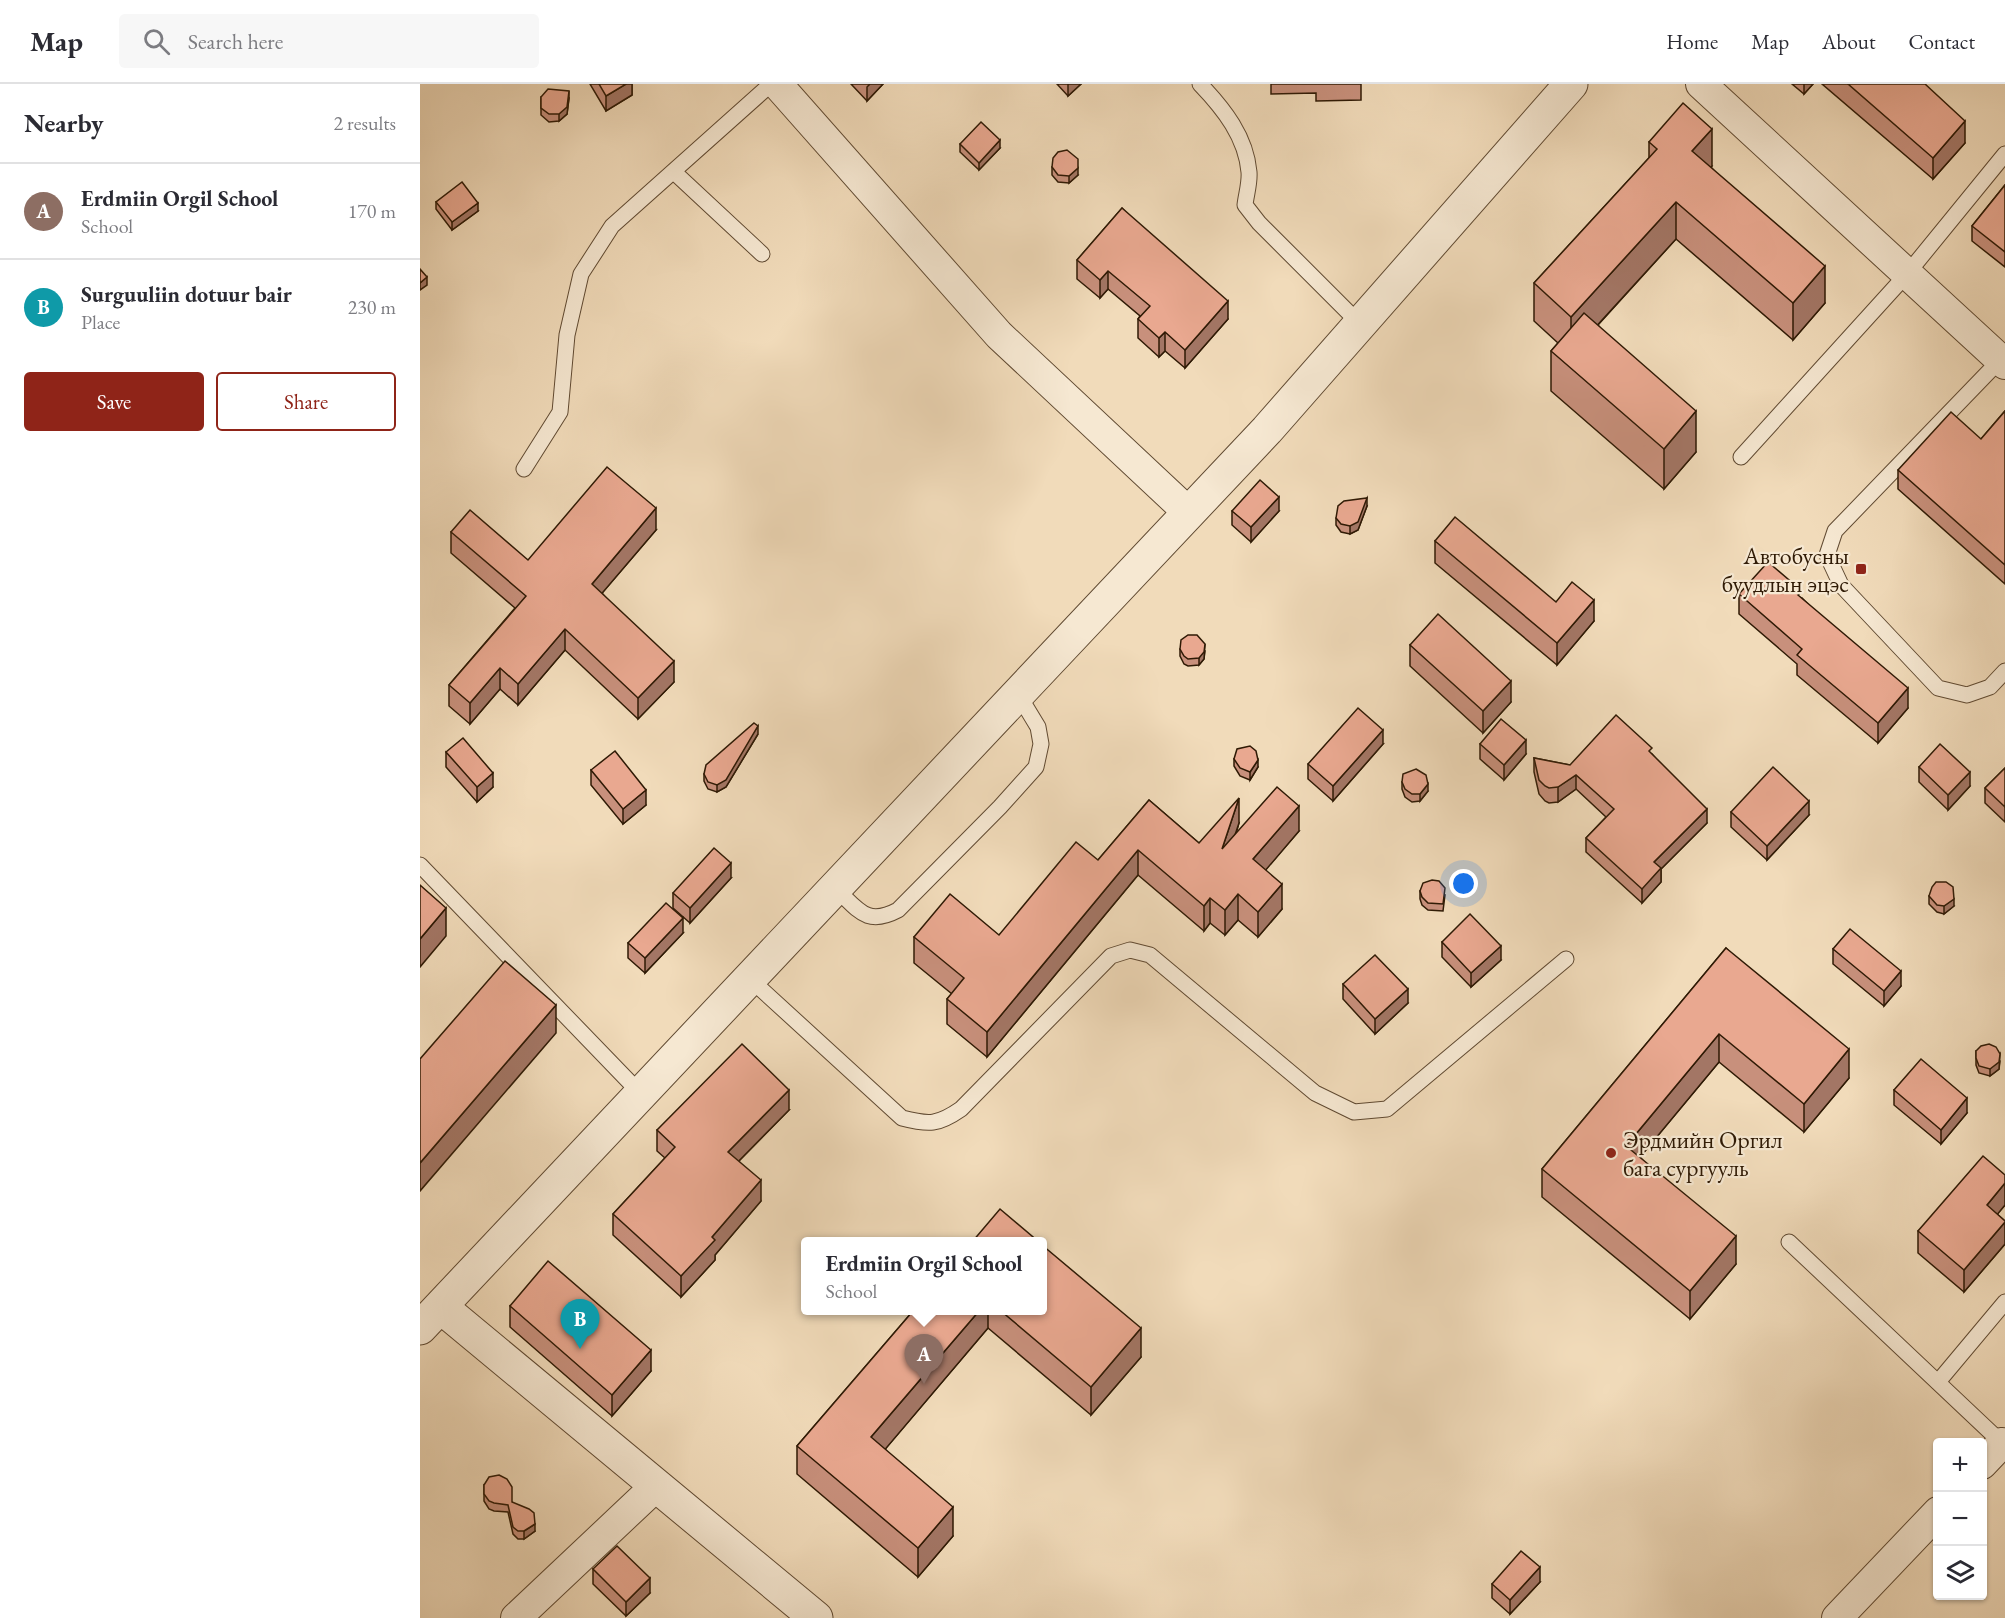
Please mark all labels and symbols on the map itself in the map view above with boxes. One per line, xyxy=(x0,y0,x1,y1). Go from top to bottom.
place label: Автобусны буудлын эцэс xyxy=(1722,540,1849,599)
marker: Автобусны буудлын эцэс xyxy=(1854,562,1868,576)
your location xyxy=(1449,869,1478,898)
place label: Эрдмийн Оргил бага сургууль xyxy=(1623,1124,1783,1183)
marker: Эрдмийн Оргил бага сургууль xyxy=(1604,1146,1618,1160)
pin: B xyxy=(560,1300,600,1349)
pin: A xyxy=(904,1334,944,1384)

